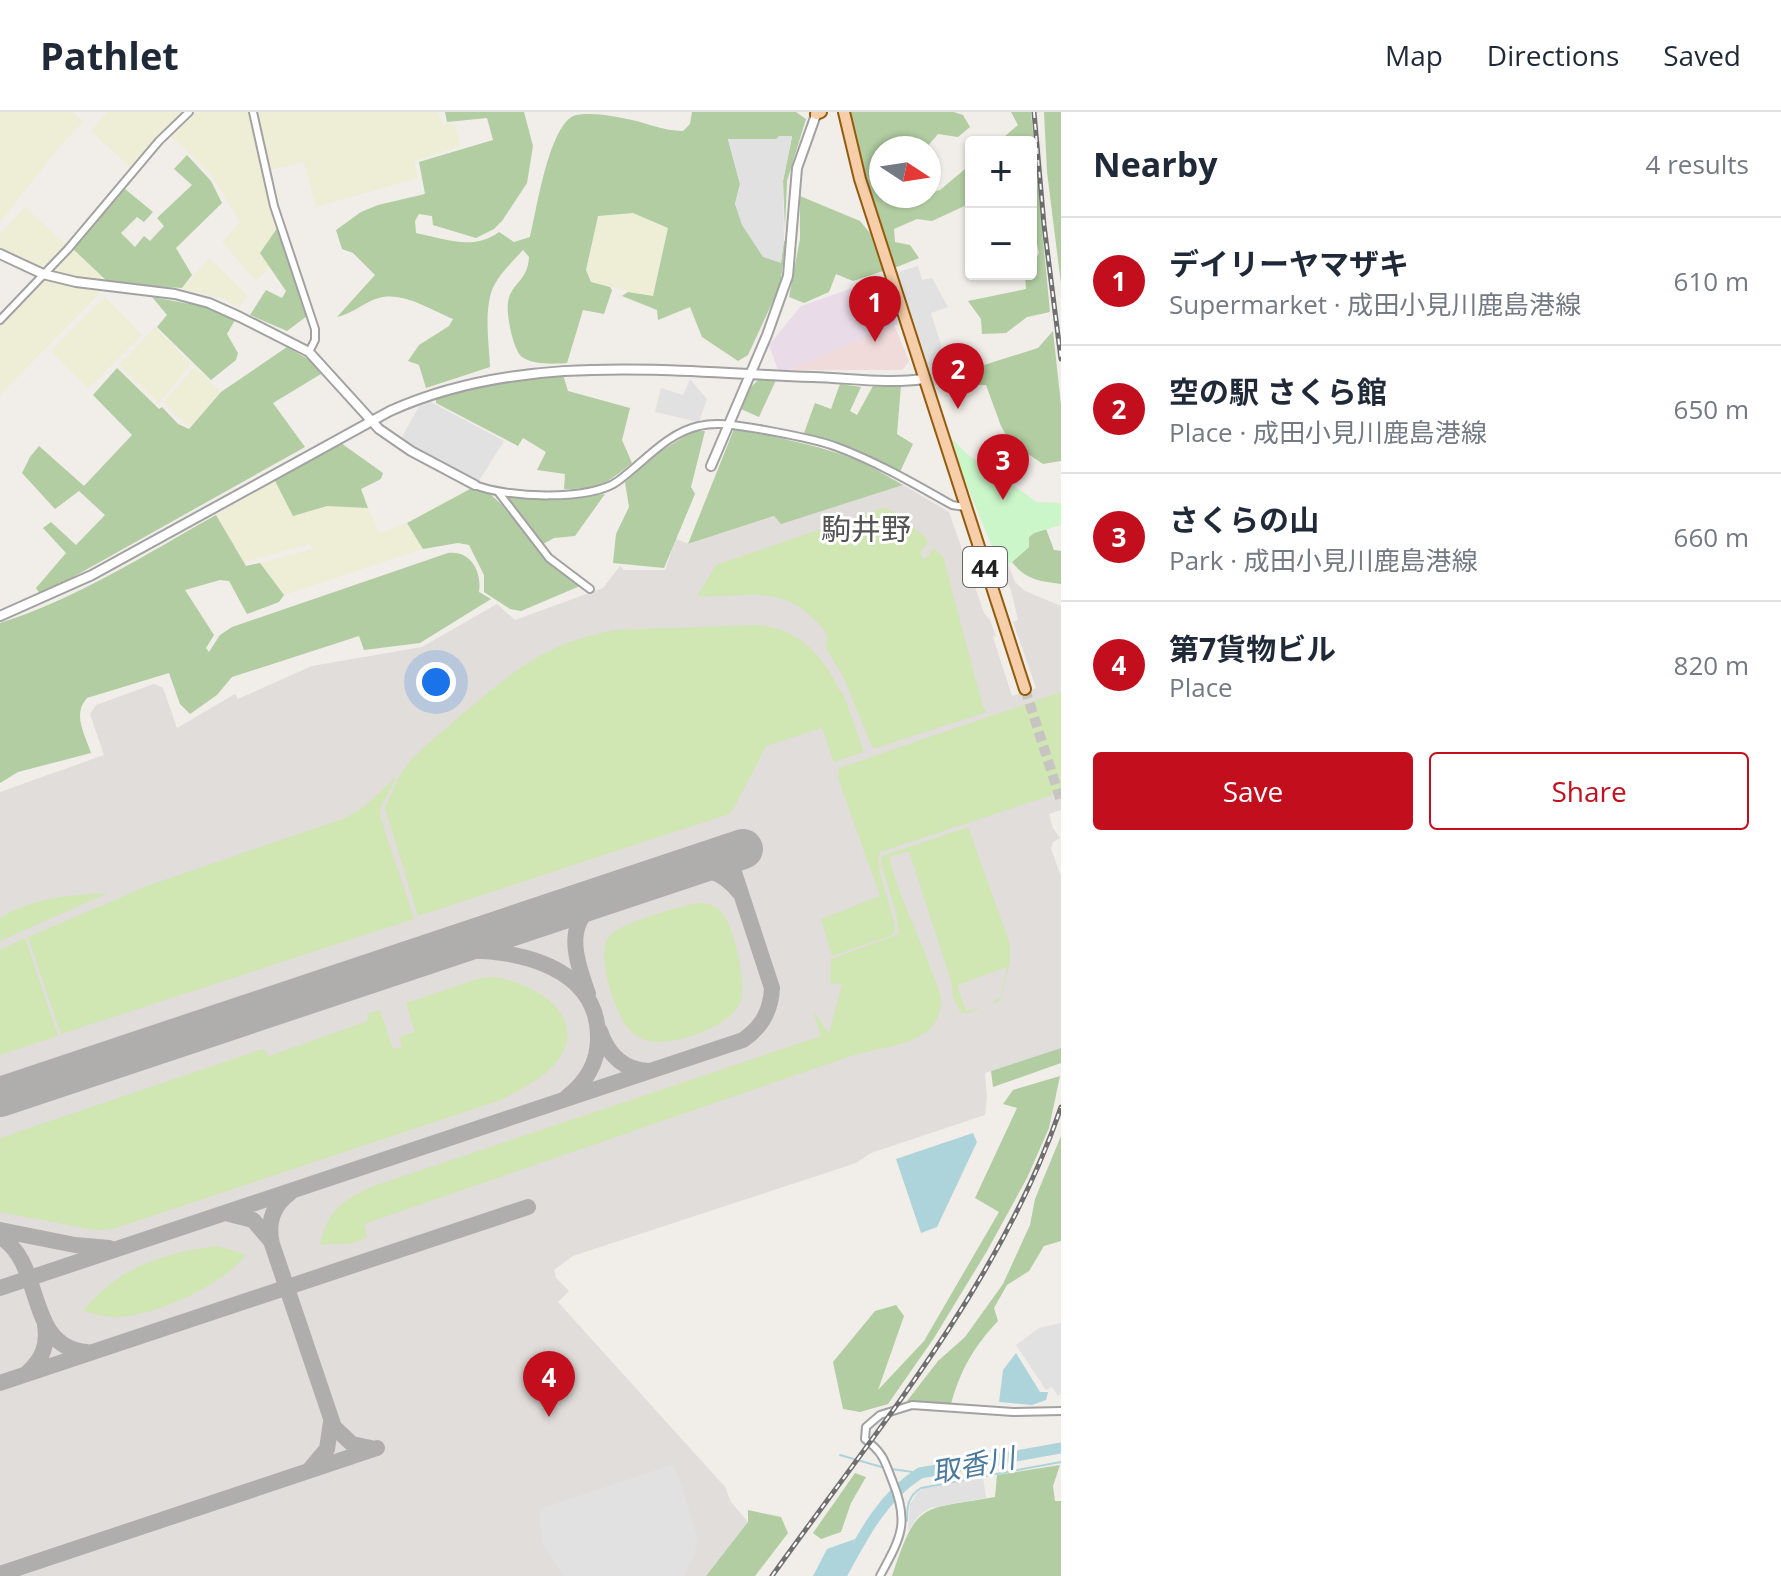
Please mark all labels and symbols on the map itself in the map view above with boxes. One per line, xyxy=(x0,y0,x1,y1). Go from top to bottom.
north arrow xyxy=(869,136,941,208)
pin: 1 xyxy=(849,276,901,342)
pin: 2 xyxy=(932,343,984,409)
pin: 3 xyxy=(977,434,1029,500)
district label: 駒井野 xyxy=(821,508,911,549)
road number: 44 xyxy=(963,547,1007,587)
your location xyxy=(416,662,456,702)
pin: 4 xyxy=(523,1351,575,1417)
water label: 取香川 xyxy=(928,1437,1021,1491)

